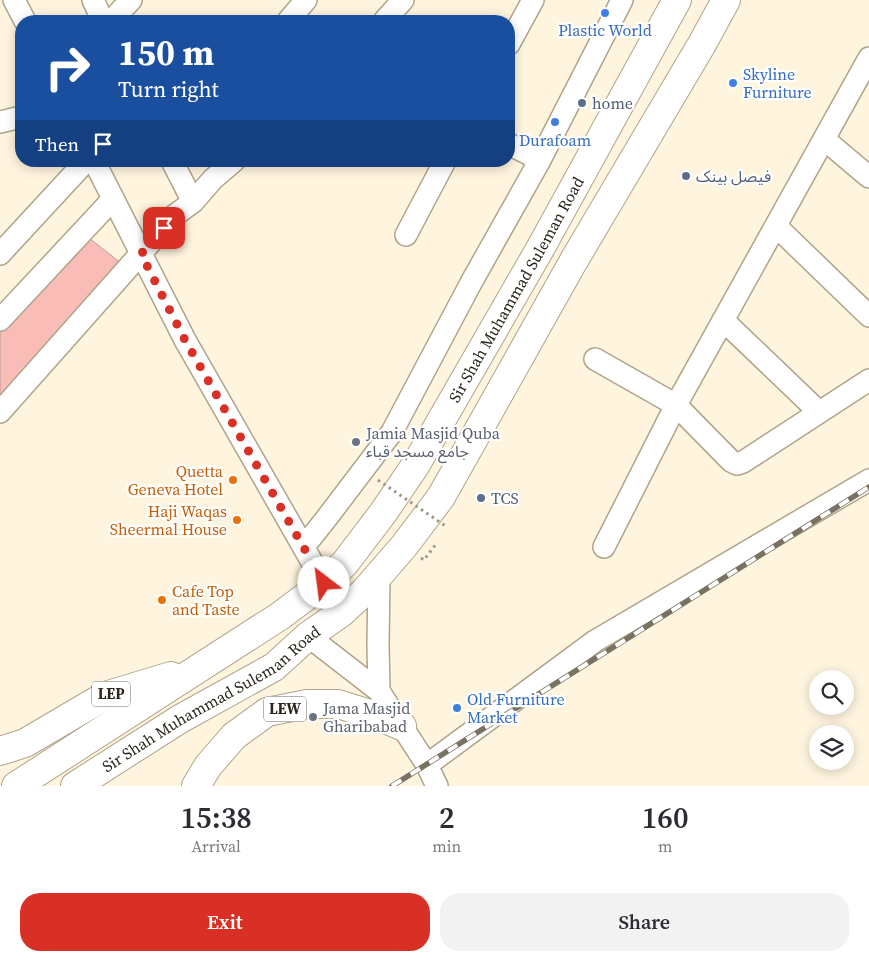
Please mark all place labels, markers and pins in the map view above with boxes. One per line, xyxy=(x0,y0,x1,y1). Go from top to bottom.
marker: Plastic World xyxy=(599,7,611,19)
place label: Plastic World xyxy=(558,19,652,41)
place label: Skyline Furniture xyxy=(743,63,812,103)
marker: Skyline Furniture xyxy=(727,77,739,89)
place label: home xyxy=(592,92,633,114)
marker: home xyxy=(576,97,588,109)
marker: Durafoam xyxy=(549,116,561,128)
place label: Durafoam xyxy=(519,129,591,151)
place label: فیصل بینک xyxy=(696,165,771,187)
marker: فیصل بینک xyxy=(680,170,692,182)
pin xyxy=(143,207,185,249)
place label: Jamia Masjid Quba جامع مسجد قباء xyxy=(365,422,501,464)
marker: Jamia Masjid Quba جامع مسجد قباء xyxy=(350,436,362,448)
place label: Quetta Geneva Hotel xyxy=(128,460,224,500)
marker: Quetta Geneva Hotel xyxy=(227,474,239,486)
place label: TCS xyxy=(491,487,519,509)
marker: TCS xyxy=(475,492,487,504)
place label: Haji Waqas Sheermal House xyxy=(110,500,227,540)
marker: Haji Waqas Sheermal House xyxy=(231,514,243,526)
place label: Cafe Top and Taste xyxy=(172,580,240,620)
marker: Cafe Top and Taste xyxy=(156,594,168,606)
place label: Old Furniture Market xyxy=(467,688,565,728)
place label: Jama Masjid Gharibabad xyxy=(322,697,410,737)
marker: Old Furniture Market xyxy=(451,702,463,714)
marker: Jama Masjid Gharibabad xyxy=(307,711,319,723)

